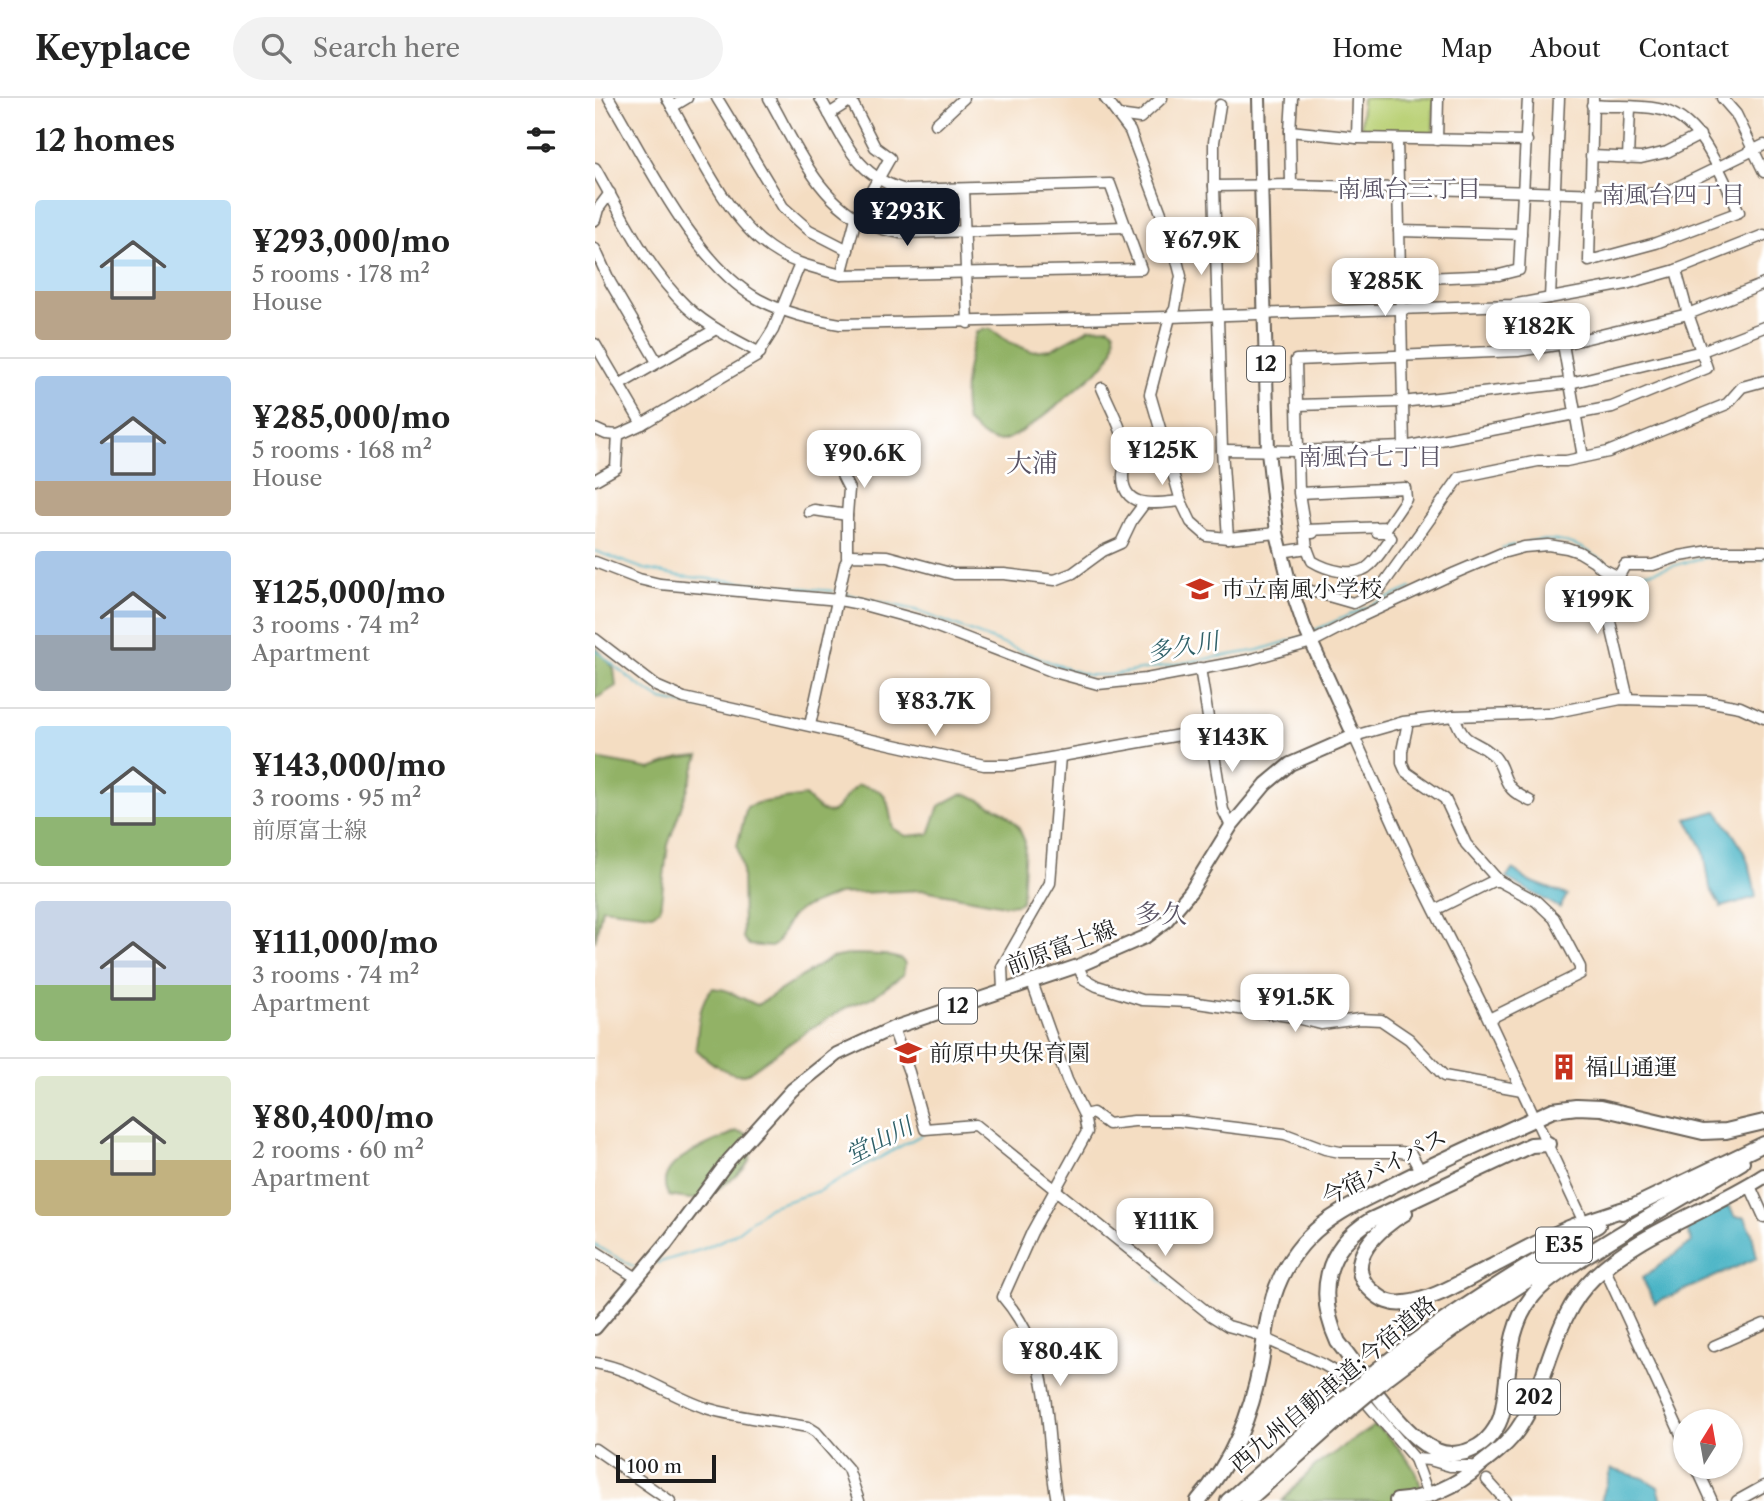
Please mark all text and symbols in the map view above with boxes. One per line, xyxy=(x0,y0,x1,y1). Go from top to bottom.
search box xyxy=(233,17,723,80)
text: Keyplace xyxy=(35,28,191,69)
icon: search xyxy=(257,29,295,67)
text: Search here xyxy=(313,32,460,64)
text: Home xyxy=(1332,34,1403,63)
text: Map xyxy=(1441,34,1492,63)
text: About xyxy=(1530,34,1601,63)
text: Contact xyxy=(1639,34,1729,63)
icon: filters xyxy=(522,121,560,159)
text: 12 homes xyxy=(35,122,175,159)
district label: 南風台三丁目 xyxy=(1337,174,1481,203)
district label: 南風台四丁目 xyxy=(1601,180,1745,209)
pin: ¥293K xyxy=(858,188,956,248)
text: ¥293K xyxy=(870,197,944,225)
pin: ¥67.9K xyxy=(1144,218,1258,277)
text: ¥293,000/mo xyxy=(252,223,450,260)
text: ¥67.9K xyxy=(1162,226,1240,254)
icon: home xyxy=(91,228,175,312)
pin: ¥285K xyxy=(1336,258,1434,318)
text: 5 rooms · 178 m² xyxy=(252,260,430,288)
text: ¥285K xyxy=(1348,267,1422,295)
text: House xyxy=(252,288,322,316)
pin: ¥182K xyxy=(1489,303,1587,363)
text: ¥182K xyxy=(1502,312,1574,340)
road number: 12 xyxy=(1247,346,1285,382)
text: ¥285,000/mo xyxy=(252,399,450,436)
icon: home xyxy=(91,404,175,488)
pin: ¥125K xyxy=(1113,428,1211,487)
pin: ¥90.6K xyxy=(807,430,921,490)
text: 5 rooms · 168 m² xyxy=(252,436,432,464)
text: ¥125K xyxy=(1127,436,1197,464)
text: ¥90.6K xyxy=(823,439,905,467)
district label: 南風台七丁目 xyxy=(1298,442,1442,471)
district label: 大浦 xyxy=(1006,447,1058,479)
text: House xyxy=(252,464,322,492)
text: ¥125,000/mo xyxy=(252,574,445,611)
school or university icon: 市立南風小学校 xyxy=(1185,574,1215,604)
place label: 市立南風小学校 xyxy=(1221,575,1382,603)
pin: ¥199K xyxy=(1548,576,1646,636)
icon: home xyxy=(91,579,175,663)
text: ¥199K xyxy=(1561,585,1633,613)
text: 3 rooms · 74 m² xyxy=(252,611,419,639)
water label: 多久川 xyxy=(1145,625,1224,667)
text: Apartment xyxy=(252,639,370,667)
pin: ¥83.7K xyxy=(878,678,992,738)
text: ¥83.7K xyxy=(895,687,975,715)
pin: ¥143K xyxy=(1183,714,1281,774)
text: ¥143K xyxy=(1196,723,1268,751)
text: ¥143,000/mo xyxy=(252,747,446,784)
icon: home xyxy=(91,754,175,838)
text: 3 rooms · 95 m² xyxy=(252,784,421,812)
text: 前原富士線 xyxy=(252,816,367,844)
district label: 多久 xyxy=(1135,898,1187,930)
street label: 前原富士線 xyxy=(1002,914,1120,980)
text: ¥111,000/mo xyxy=(252,924,438,961)
icon: home xyxy=(91,929,175,1013)
text: 3 rooms · 74 m² xyxy=(252,961,419,989)
pin: ¥91.5K xyxy=(1238,974,1352,1034)
text: ¥91.5K xyxy=(1256,983,1334,1011)
road number: 12 xyxy=(939,988,977,1024)
text: Apartment xyxy=(252,989,370,1017)
school or university icon: 前原中央保育園 xyxy=(893,1038,923,1068)
place label: 前原中央保育園 xyxy=(929,1039,1090,1067)
building icon: 福山通運 xyxy=(1549,1052,1579,1082)
place label: 福山通運 xyxy=(1585,1053,1677,1081)
text: ¥80,400/mo xyxy=(252,1099,434,1136)
icon: home xyxy=(91,1104,175,1188)
water label: 堂山川 xyxy=(840,1110,920,1170)
street label: 今宿バイパス xyxy=(1317,1122,1451,1212)
text: 2 rooms · 60 m² xyxy=(252,1136,424,1164)
text: Apartment xyxy=(252,1164,370,1192)
pin: ¥111K xyxy=(1116,1198,1214,1258)
text: ¥111K xyxy=(1132,1207,1198,1235)
road number: E35 xyxy=(1536,1228,1592,1262)
street label: 西九州自動車道;今宿道路 xyxy=(1225,1290,1441,1478)
pin: ¥80.4K xyxy=(1003,1328,1117,1388)
text: ¥80.4K xyxy=(1019,1337,1101,1365)
road number: 202 xyxy=(1508,1380,1560,1414)
north arrow xyxy=(1673,1409,1743,1479)
map controls xyxy=(1673,1409,1743,1479)
scale bar xyxy=(616,1452,716,1484)
text: 100 m xyxy=(627,1455,682,1478)

